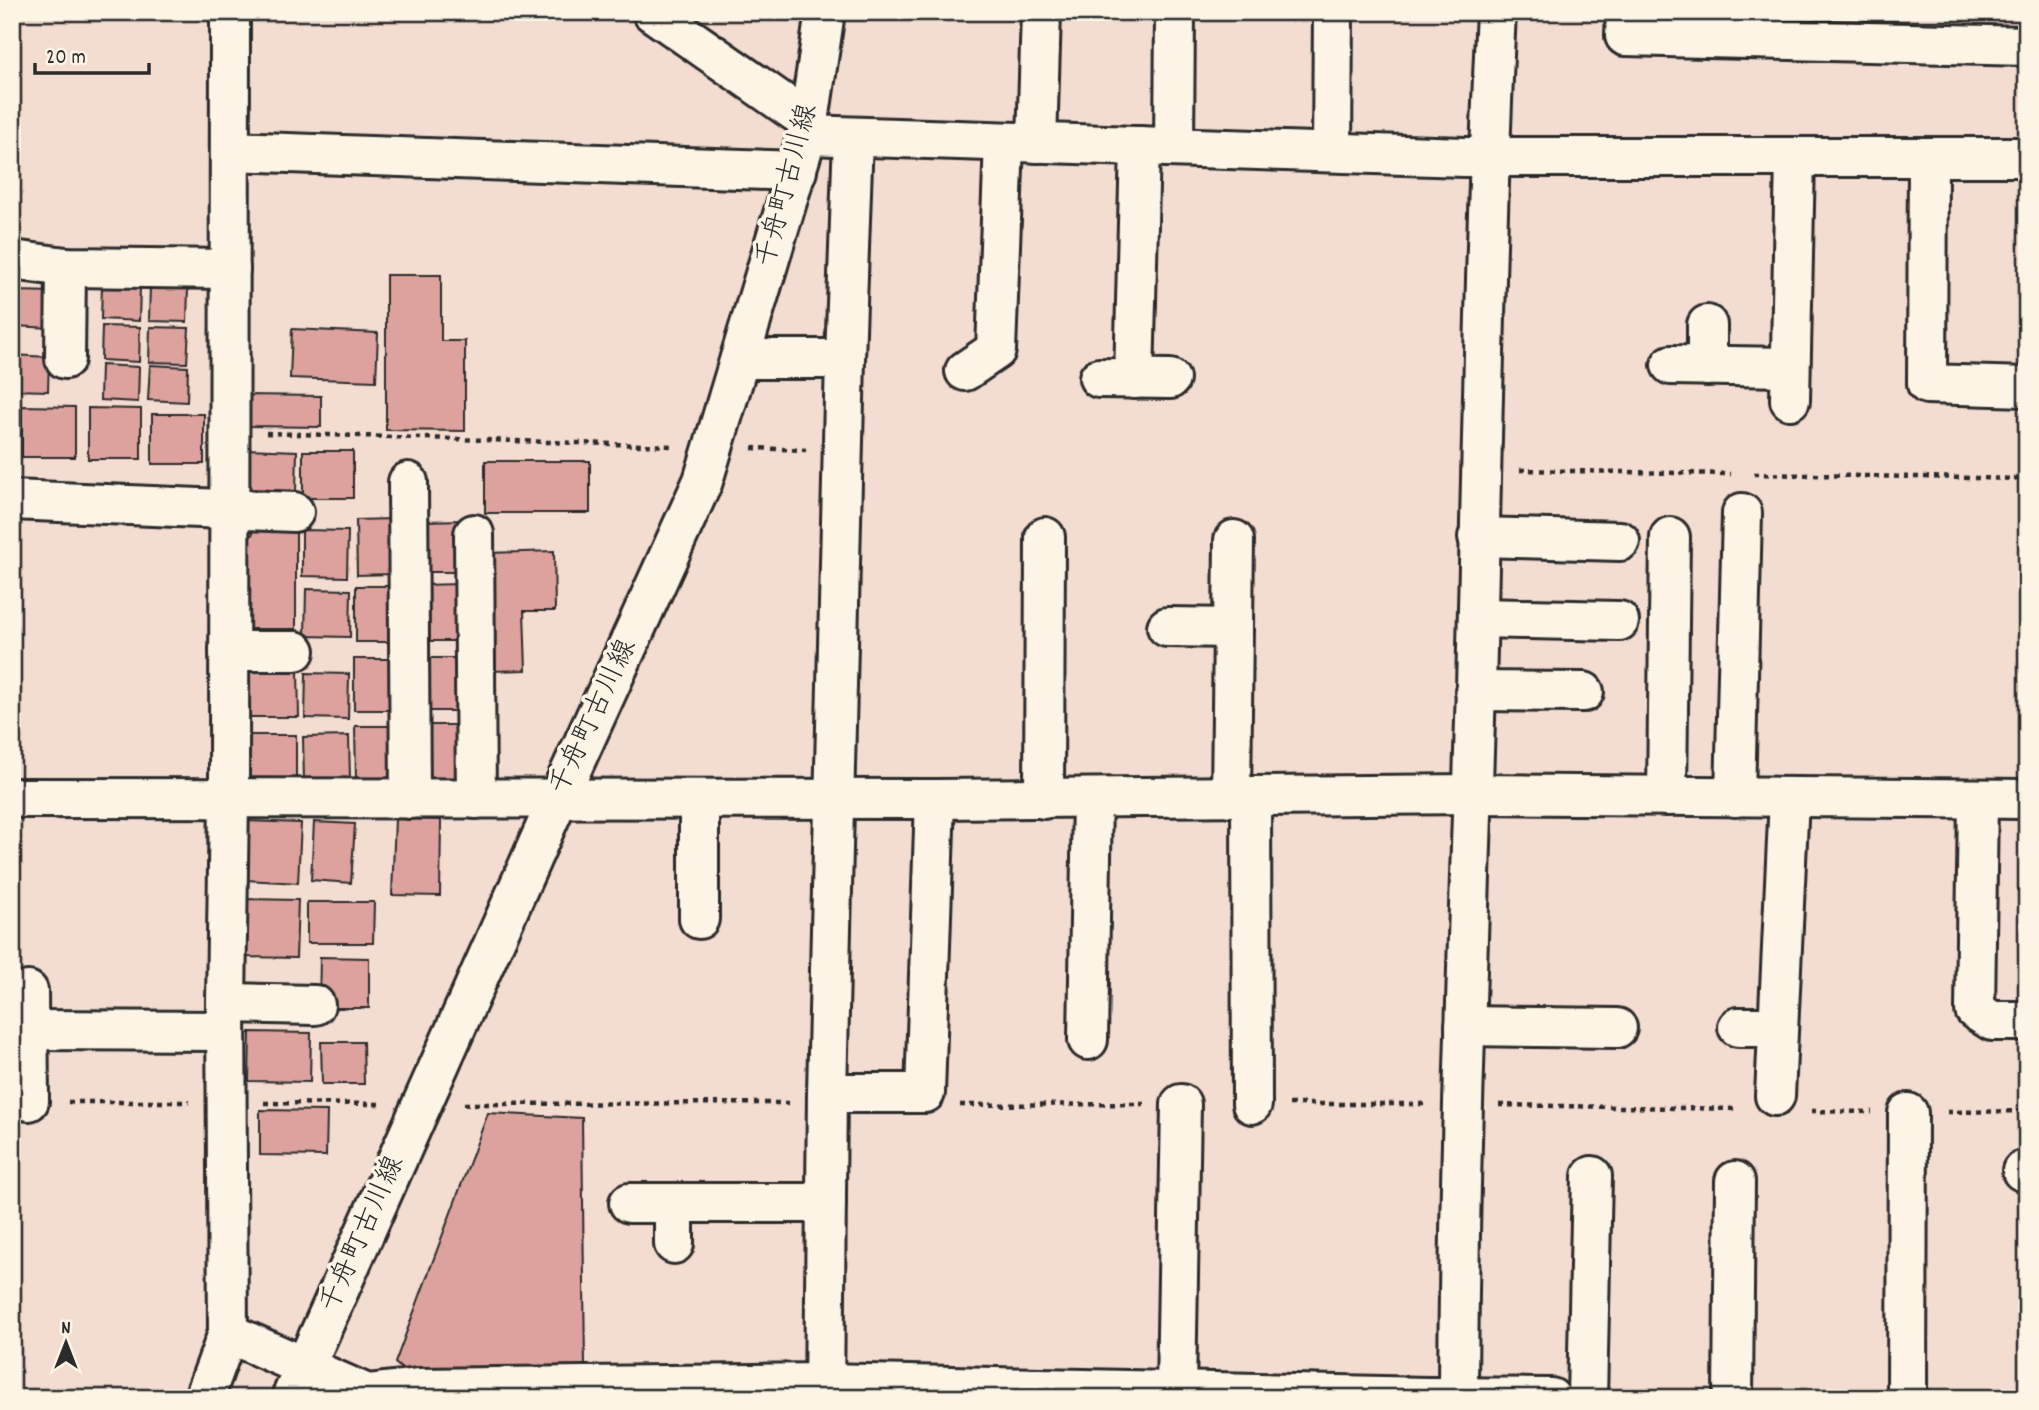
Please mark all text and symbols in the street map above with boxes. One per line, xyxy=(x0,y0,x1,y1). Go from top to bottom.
scale bar xyxy=(35,32,149,76)
text: 20 m xyxy=(46,44,86,74)
street label: 千舟町古川線 xyxy=(748,100,830,272)
street label: 千舟町古川線 xyxy=(541,633,649,803)
street label: 千舟町古川線 xyxy=(312,1150,416,1320)
north arrow xyxy=(32,1308,102,1378)
text: N xyxy=(61,1316,71,1343)

